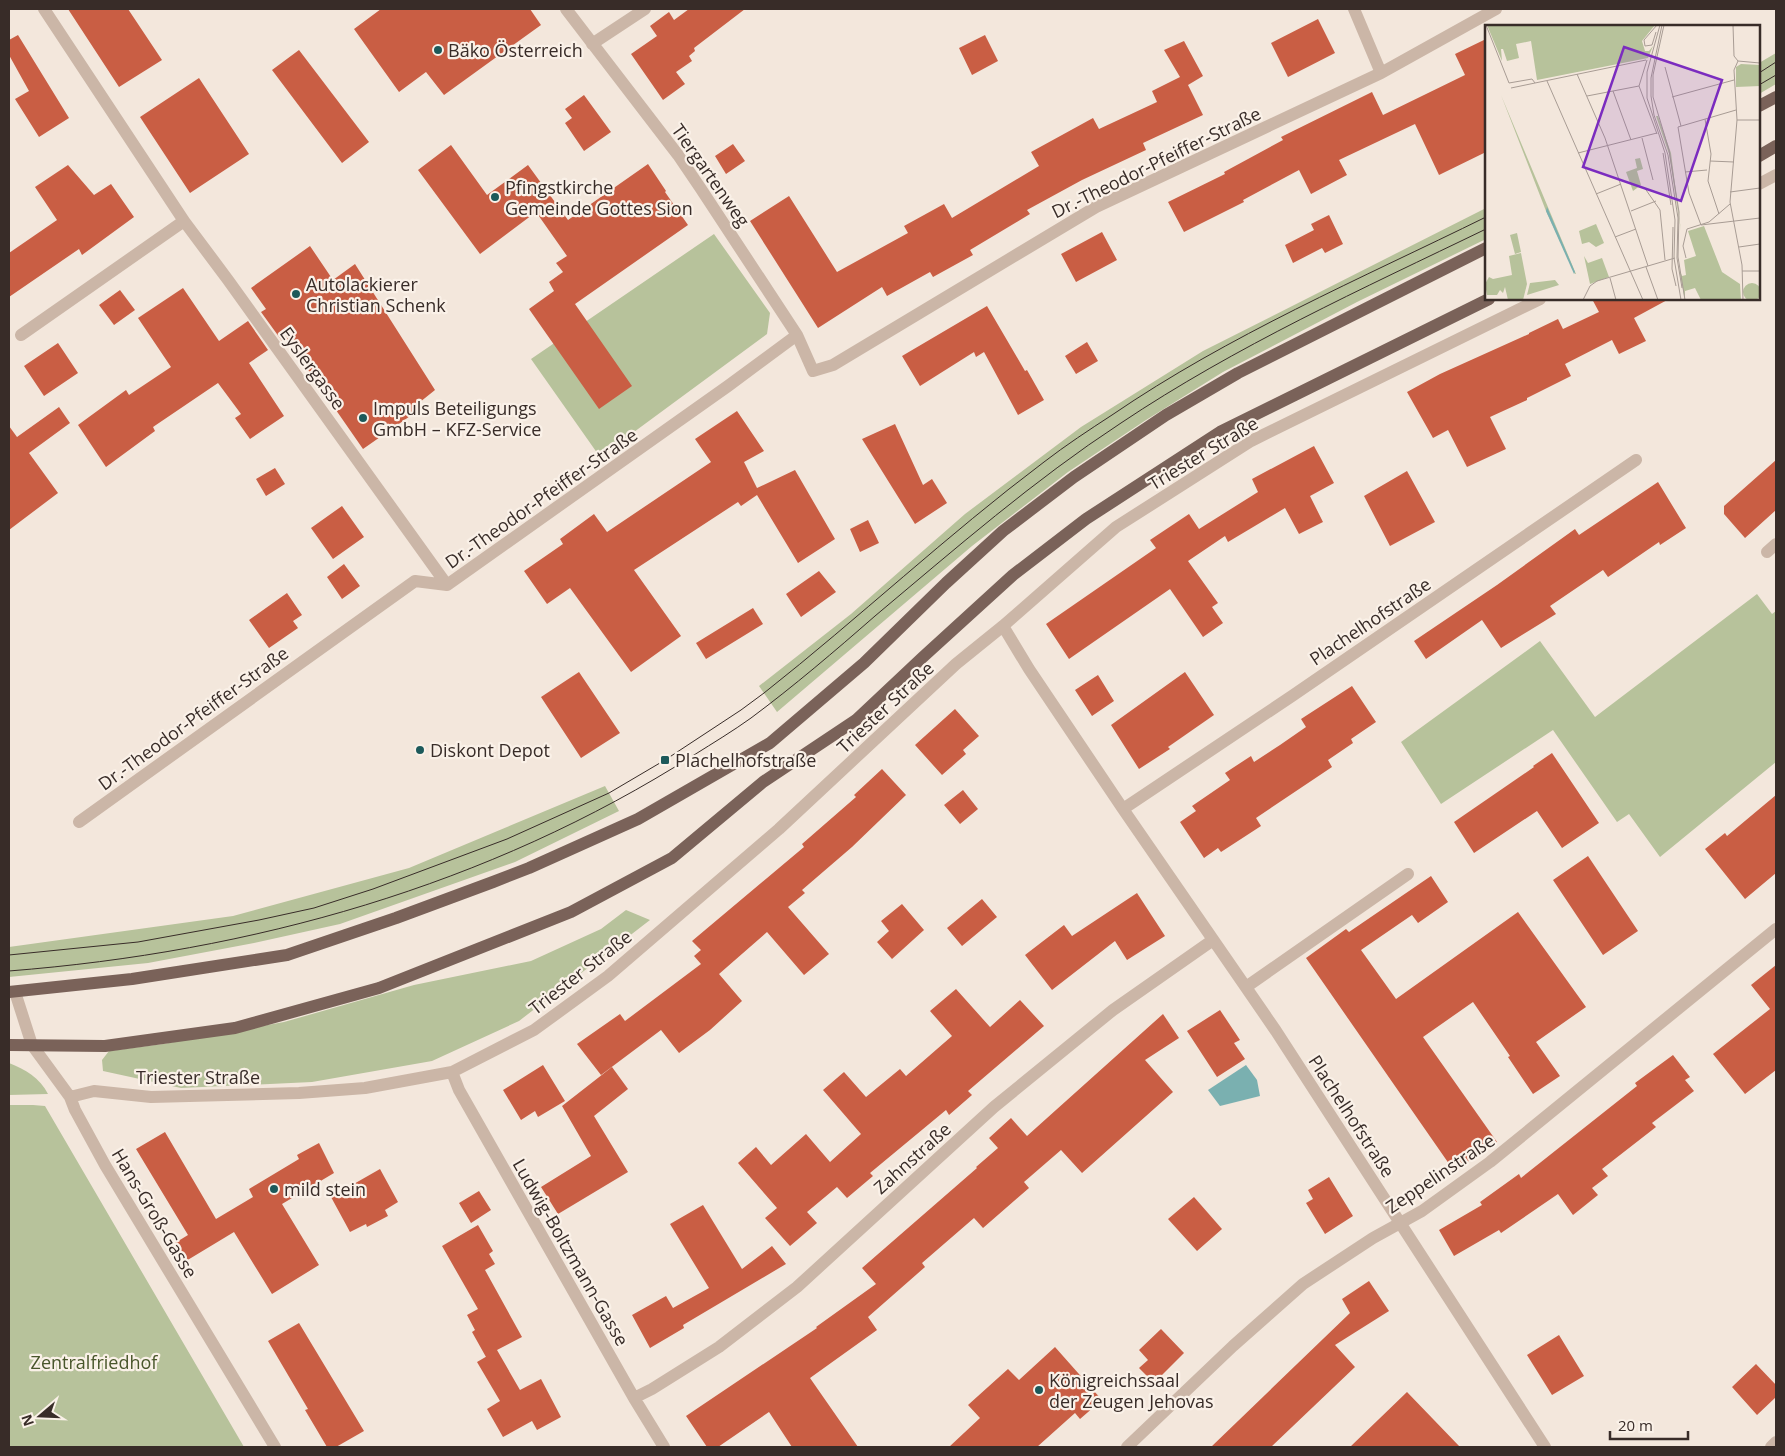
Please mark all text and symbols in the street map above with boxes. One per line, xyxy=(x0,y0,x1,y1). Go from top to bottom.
inset map xyxy=(1485,25,1760,300)
place label: Bäko Österreich xyxy=(448,38,583,62)
marker: Bäko Österreich xyxy=(432,44,444,56)
street label: Dr.-Theodor-Pfeiffer-Straße xyxy=(1048,101,1264,223)
street label: Tiergartenweg xyxy=(667,119,755,231)
place label: Pfingstkirche Gemeinde Gottes Sion xyxy=(505,175,693,220)
marker: Pfingstkirche Gemeinde Gottes Sion xyxy=(489,191,501,203)
place label: Autolackierer Christian Schenk xyxy=(306,272,446,317)
marker: Autolackierer Christian Schenk xyxy=(290,288,302,300)
street label: Eyslergasse xyxy=(275,322,351,414)
place label: Impuls Beteiligungs GmbH – KFZ-Service xyxy=(373,396,541,441)
street label: Triester Straße xyxy=(1144,411,1262,495)
marker: Impuls Beteiligungs GmbH – KFZ-Service xyxy=(357,412,369,424)
street label: Dr.-Theodor-Pfeiffer-Straße xyxy=(440,422,642,574)
street label: Plachelhofstraße xyxy=(1305,572,1435,670)
street label: Dr.-Theodor-Pfeiffer-Straße xyxy=(93,641,293,795)
street label: Triester Straße xyxy=(831,656,939,758)
place label: Diskont Depot xyxy=(430,738,550,762)
marker: Diskont Depot xyxy=(414,744,426,756)
place label: Plachelhofstraße xyxy=(675,748,816,772)
marker: Plachelhofstraße xyxy=(659,754,671,766)
street label: Triester Straße xyxy=(524,924,636,1020)
street label: Plachelhofstraße xyxy=(1303,1050,1401,1182)
street label: Triester Straße xyxy=(136,1065,260,1089)
street label: Zahnstraße xyxy=(868,1117,956,1199)
street label: Zeppelinstraße xyxy=(1381,1128,1499,1218)
street label: Hans-Groß-Gasse xyxy=(107,1144,203,1282)
street label: Ludwig-Boltzmann-Gasse xyxy=(508,1154,634,1350)
place label: mild stein xyxy=(284,1177,366,1201)
marker: mild stein xyxy=(268,1183,280,1195)
park label: Zentralfriedhof xyxy=(31,1350,158,1374)
place label: Königreichssaal der Zeugen Jehovas xyxy=(1049,1368,1214,1413)
marker: Königreichssaal der Zeugen Jehovas xyxy=(1033,1384,1045,1396)
north arrow xyxy=(15,1391,65,1441)
scale bar xyxy=(1610,1408,1688,1440)
text: N xyxy=(16,1412,38,1429)
text: 20 m xyxy=(1618,1415,1653,1435)

